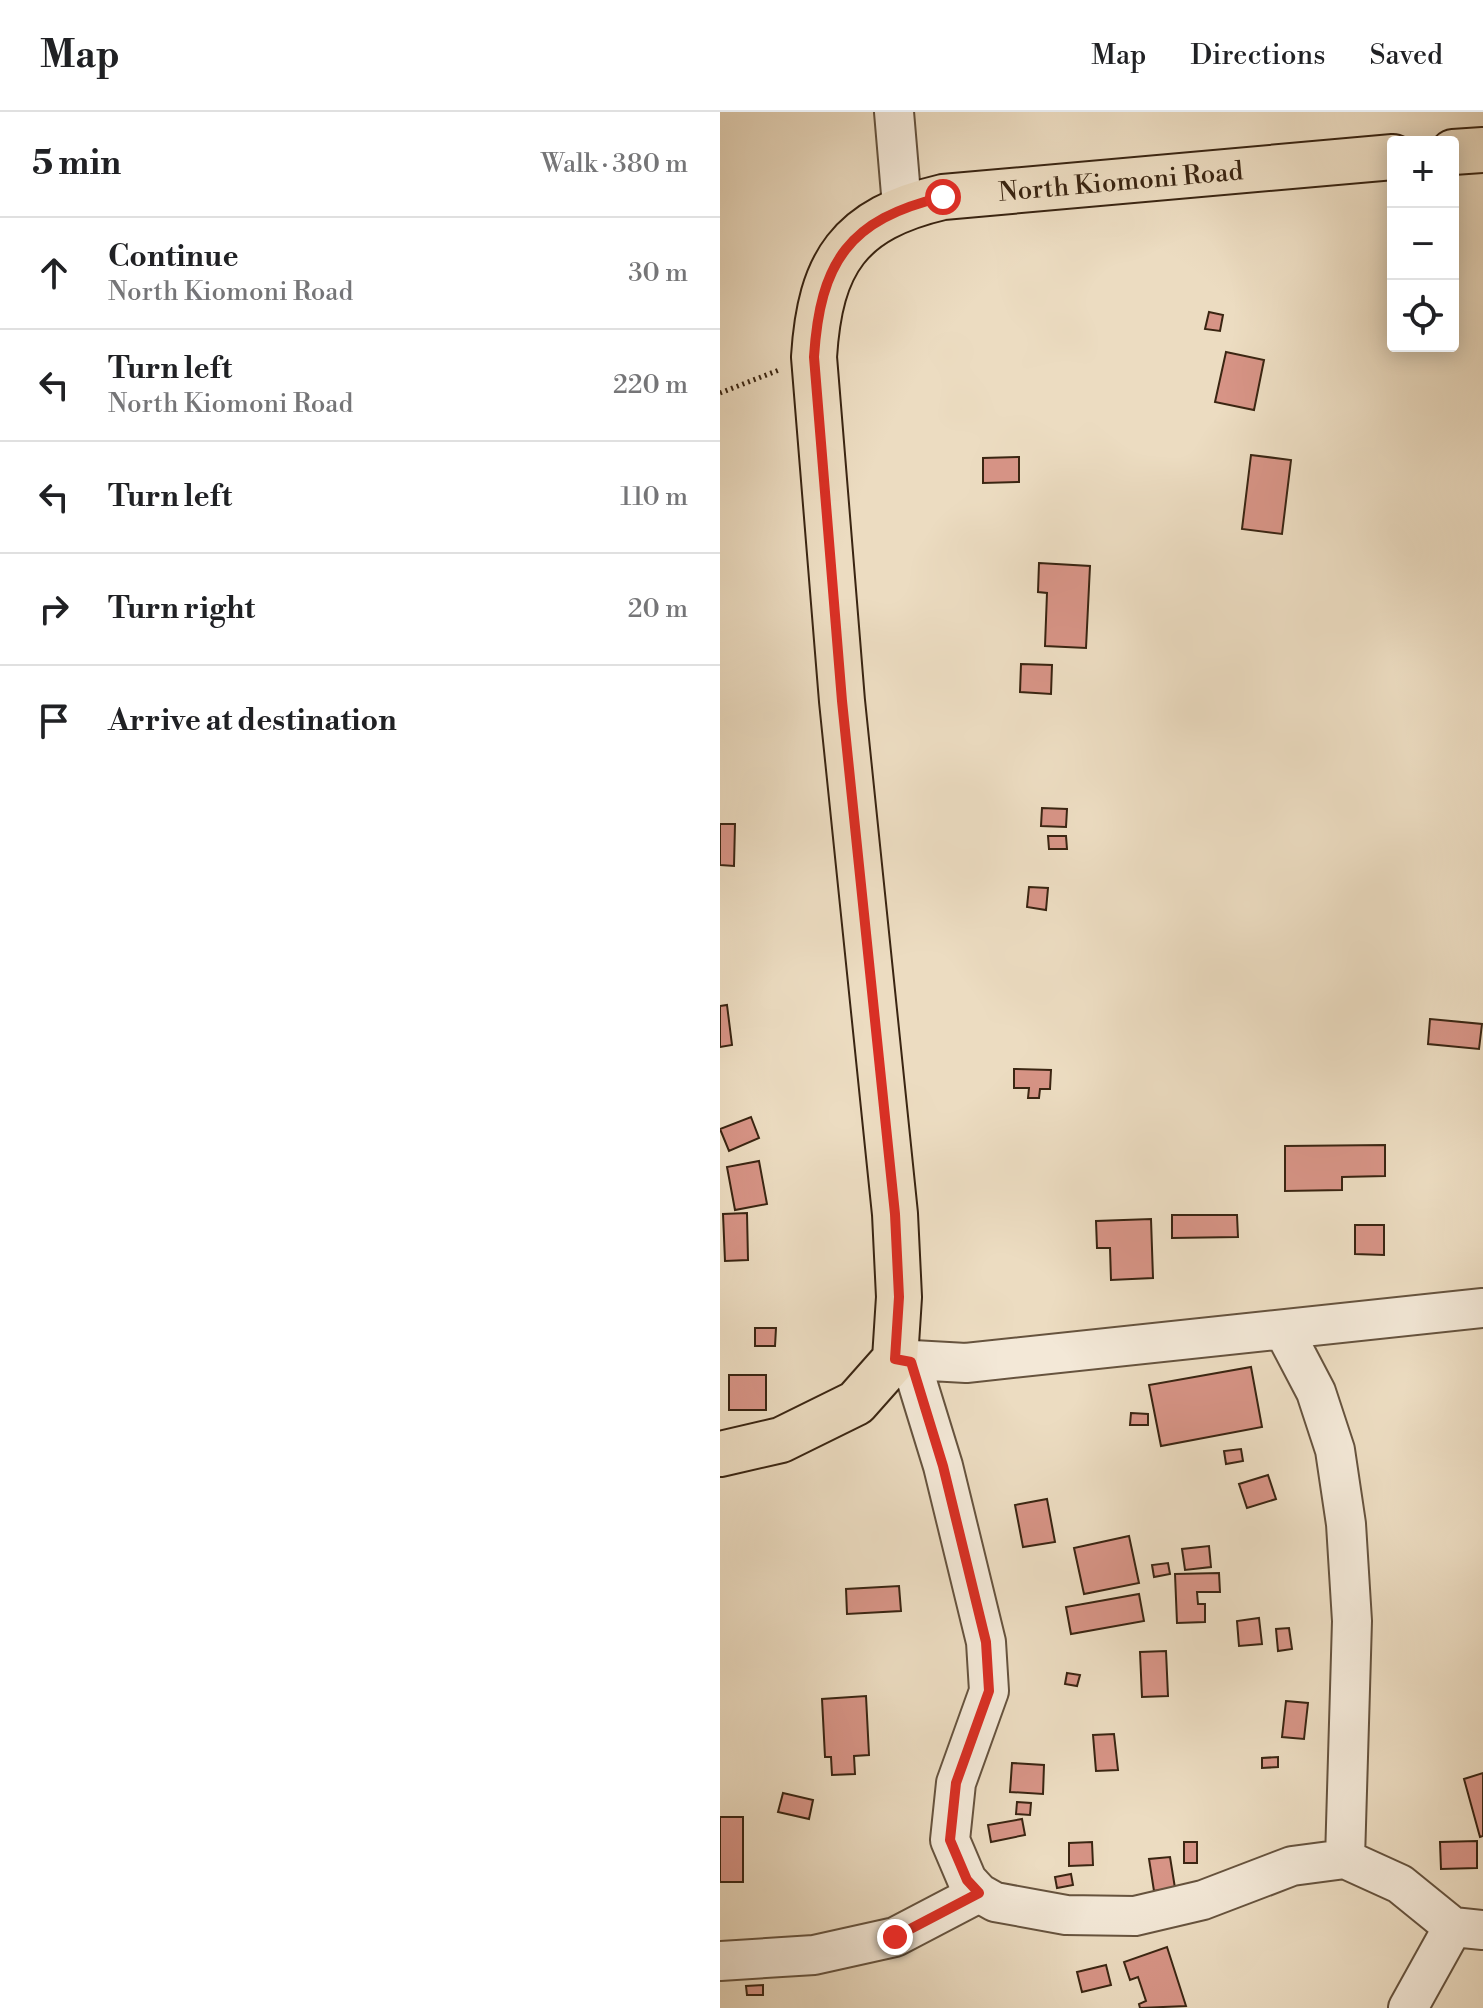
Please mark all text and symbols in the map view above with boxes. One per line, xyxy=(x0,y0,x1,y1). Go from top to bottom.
text: Map xyxy=(40,32,120,79)
text: Map xyxy=(1091,38,1146,73)
text: Directions xyxy=(1190,38,1325,73)
text: Saved xyxy=(1369,38,1443,73)
map controls xyxy=(1387,136,1459,352)
button: + xyxy=(1387,136,1459,208)
text: 5 min xyxy=(32,143,121,185)
text: Walk · 380 m xyxy=(541,148,688,180)
street label: North Kiomoni Road xyxy=(997,155,1245,209)
route start xyxy=(925,179,961,215)
button: − xyxy=(1387,208,1459,280)
text: Continue xyxy=(108,238,239,276)
icon: ahead xyxy=(32,251,76,295)
text: 30 m xyxy=(628,257,688,289)
text: North Kiomoni Road xyxy=(108,276,353,308)
button: locate xyxy=(1387,280,1459,352)
text: Turn left xyxy=(108,350,232,388)
icon: left xyxy=(32,363,76,407)
text: 220 m xyxy=(613,369,688,401)
text: North Kiomoni Road xyxy=(108,388,353,420)
icon: left xyxy=(32,475,76,519)
text: Turn left xyxy=(108,478,232,516)
text: 110 m xyxy=(620,481,688,513)
icon: right xyxy=(32,587,76,631)
text: Turn right xyxy=(108,590,255,628)
text: 20 m xyxy=(628,593,688,625)
icon: arrive xyxy=(32,699,76,743)
text: Arrive at destination xyxy=(108,702,397,740)
route end xyxy=(877,1919,913,1955)

